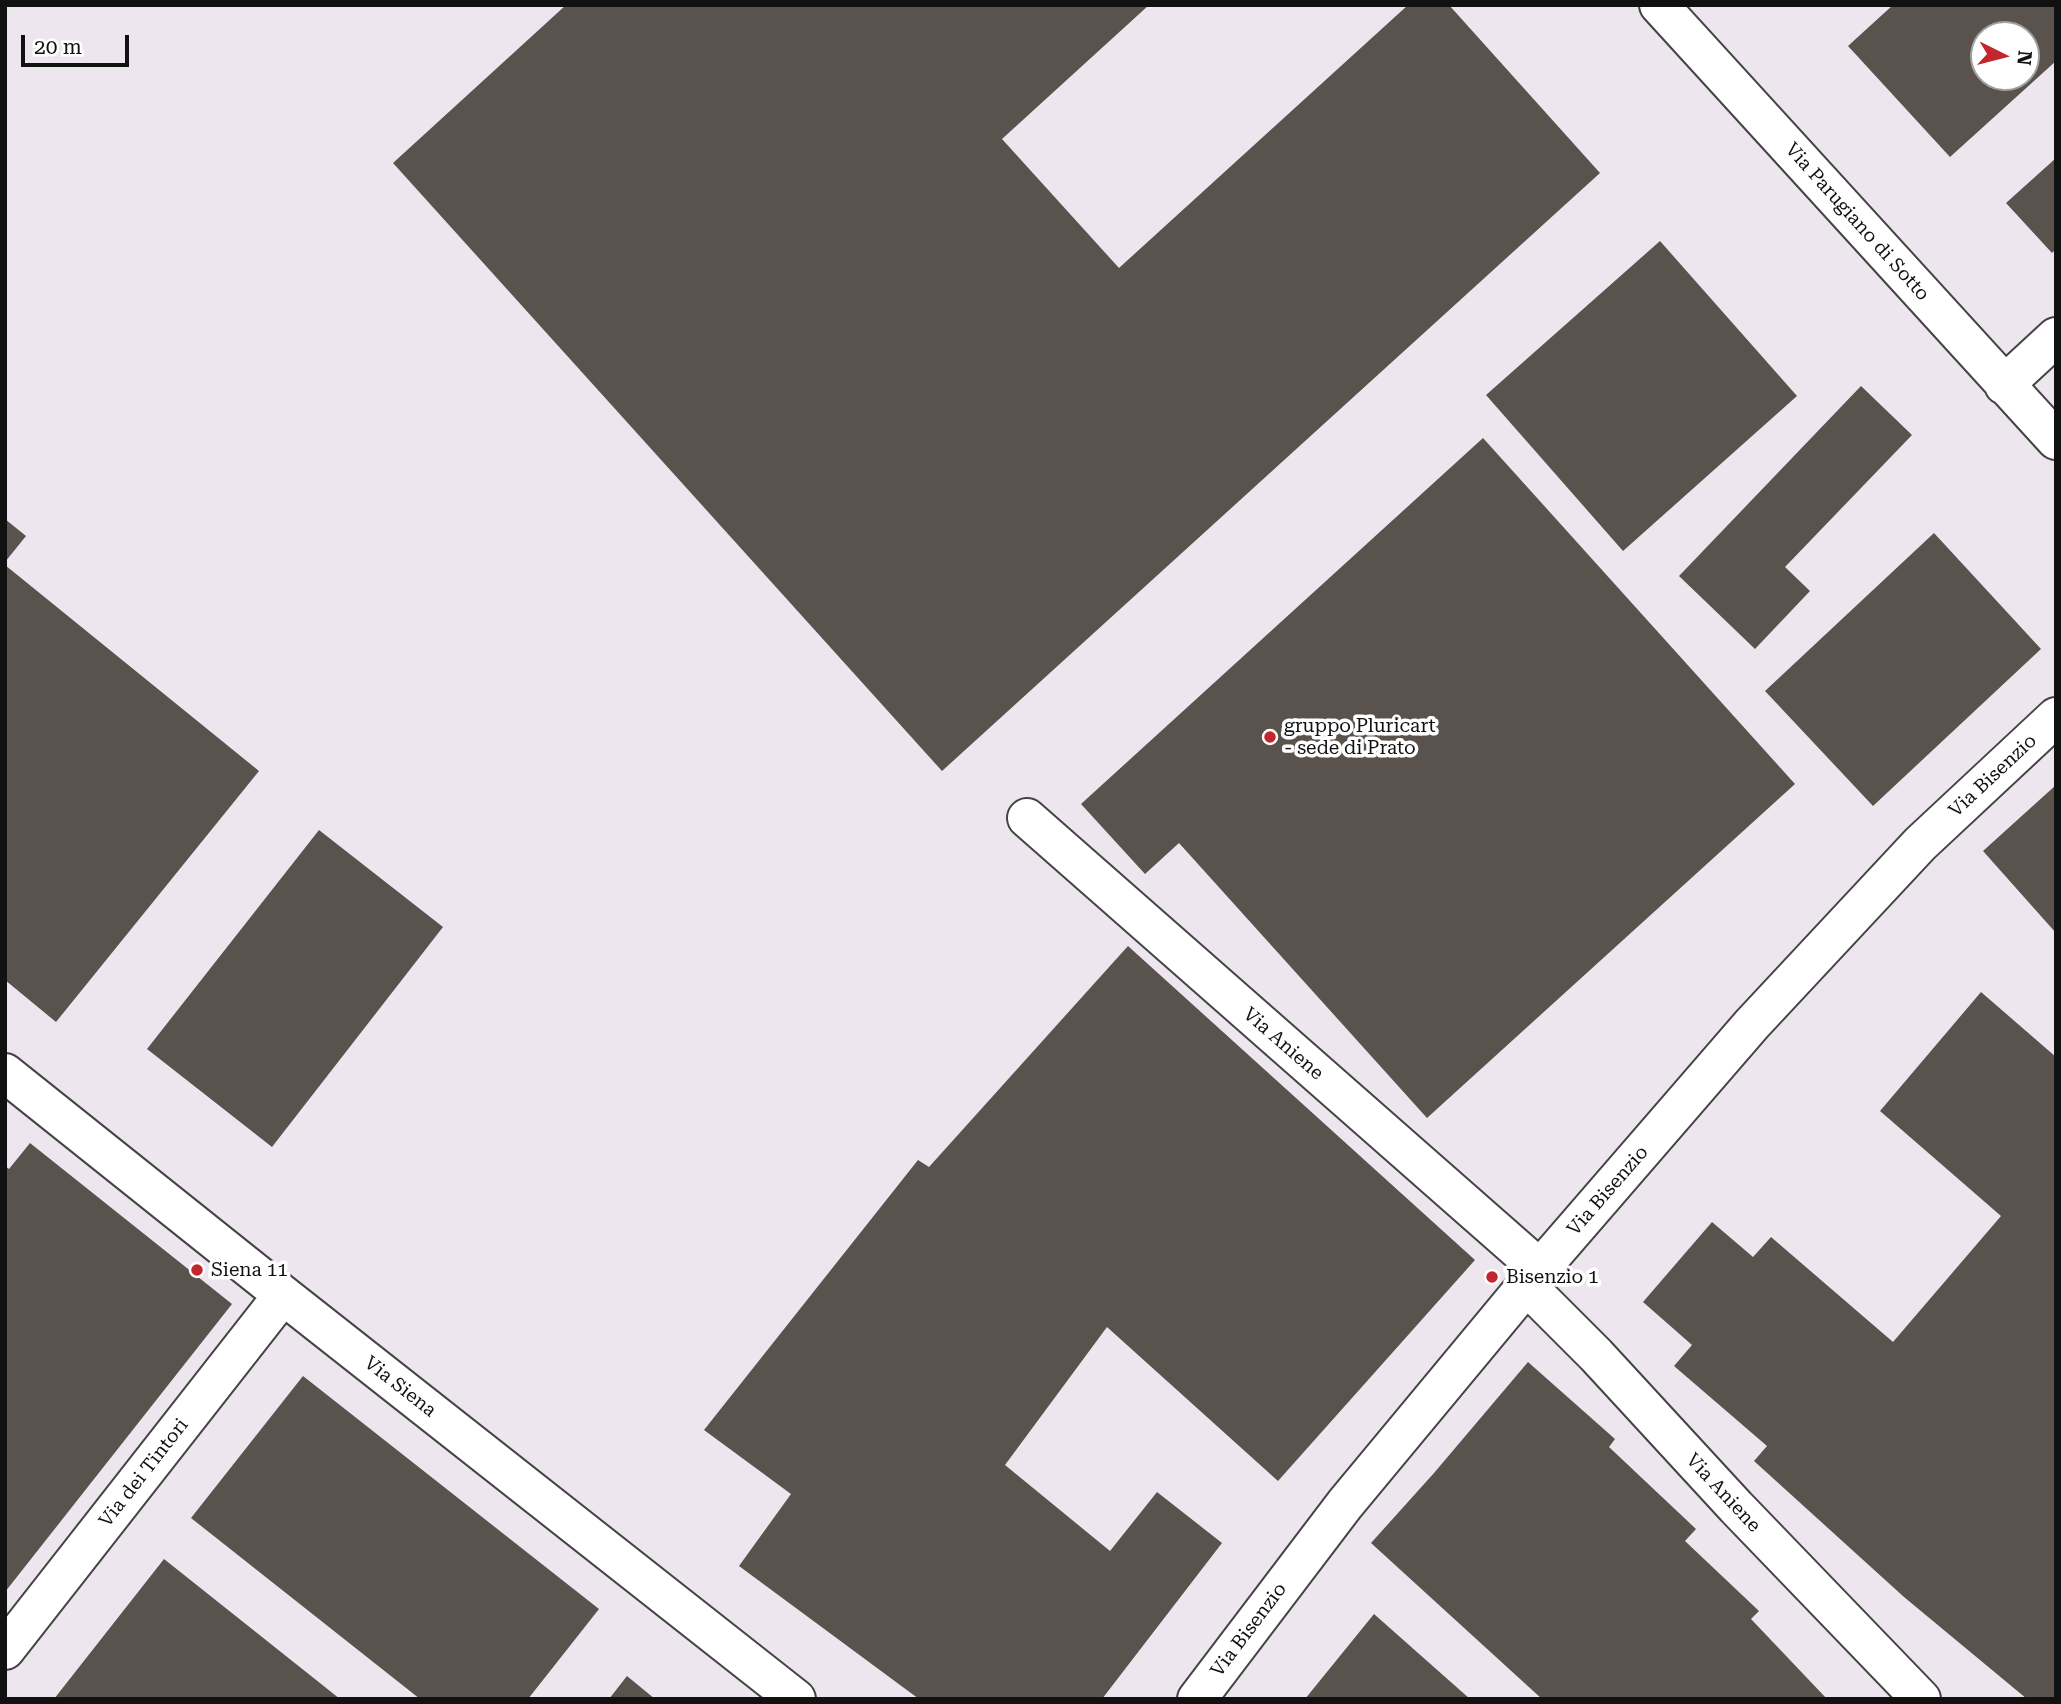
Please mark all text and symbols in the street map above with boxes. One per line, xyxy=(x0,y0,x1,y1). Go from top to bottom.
scale bar xyxy=(24,21,133,65)
north arrow xyxy=(1970,21,2040,91)
text: 20 m xyxy=(34,35,82,59)
text: N xyxy=(2012,50,2037,67)
street label: Via Parugiano di Sotto xyxy=(1780,138,1934,306)
place label: gruppo Pluricart - sede di Prato xyxy=(1284,715,1436,759)
marker: gruppo Pluricart - sede di Prato xyxy=(1262,729,1278,745)
street label: Via Bisenzio xyxy=(1944,730,2042,822)
street label: Via Aniene xyxy=(1238,1003,1328,1085)
street label: Via Bisenzio xyxy=(1563,1141,1653,1241)
place label: Siena 11 xyxy=(211,1259,288,1281)
marker: Siena 11 xyxy=(189,1262,205,1278)
place label: Bisenzio 1 xyxy=(1506,1266,1599,1288)
marker: Bisenzio 1 xyxy=(1484,1269,1500,1285)
street label: Via Siena xyxy=(359,1352,441,1422)
street label: Via dei Tintori xyxy=(95,1414,193,1532)
street label: Via Aniene xyxy=(1681,1449,1765,1537)
street label: Via Bisenzio xyxy=(1206,1579,1292,1681)

